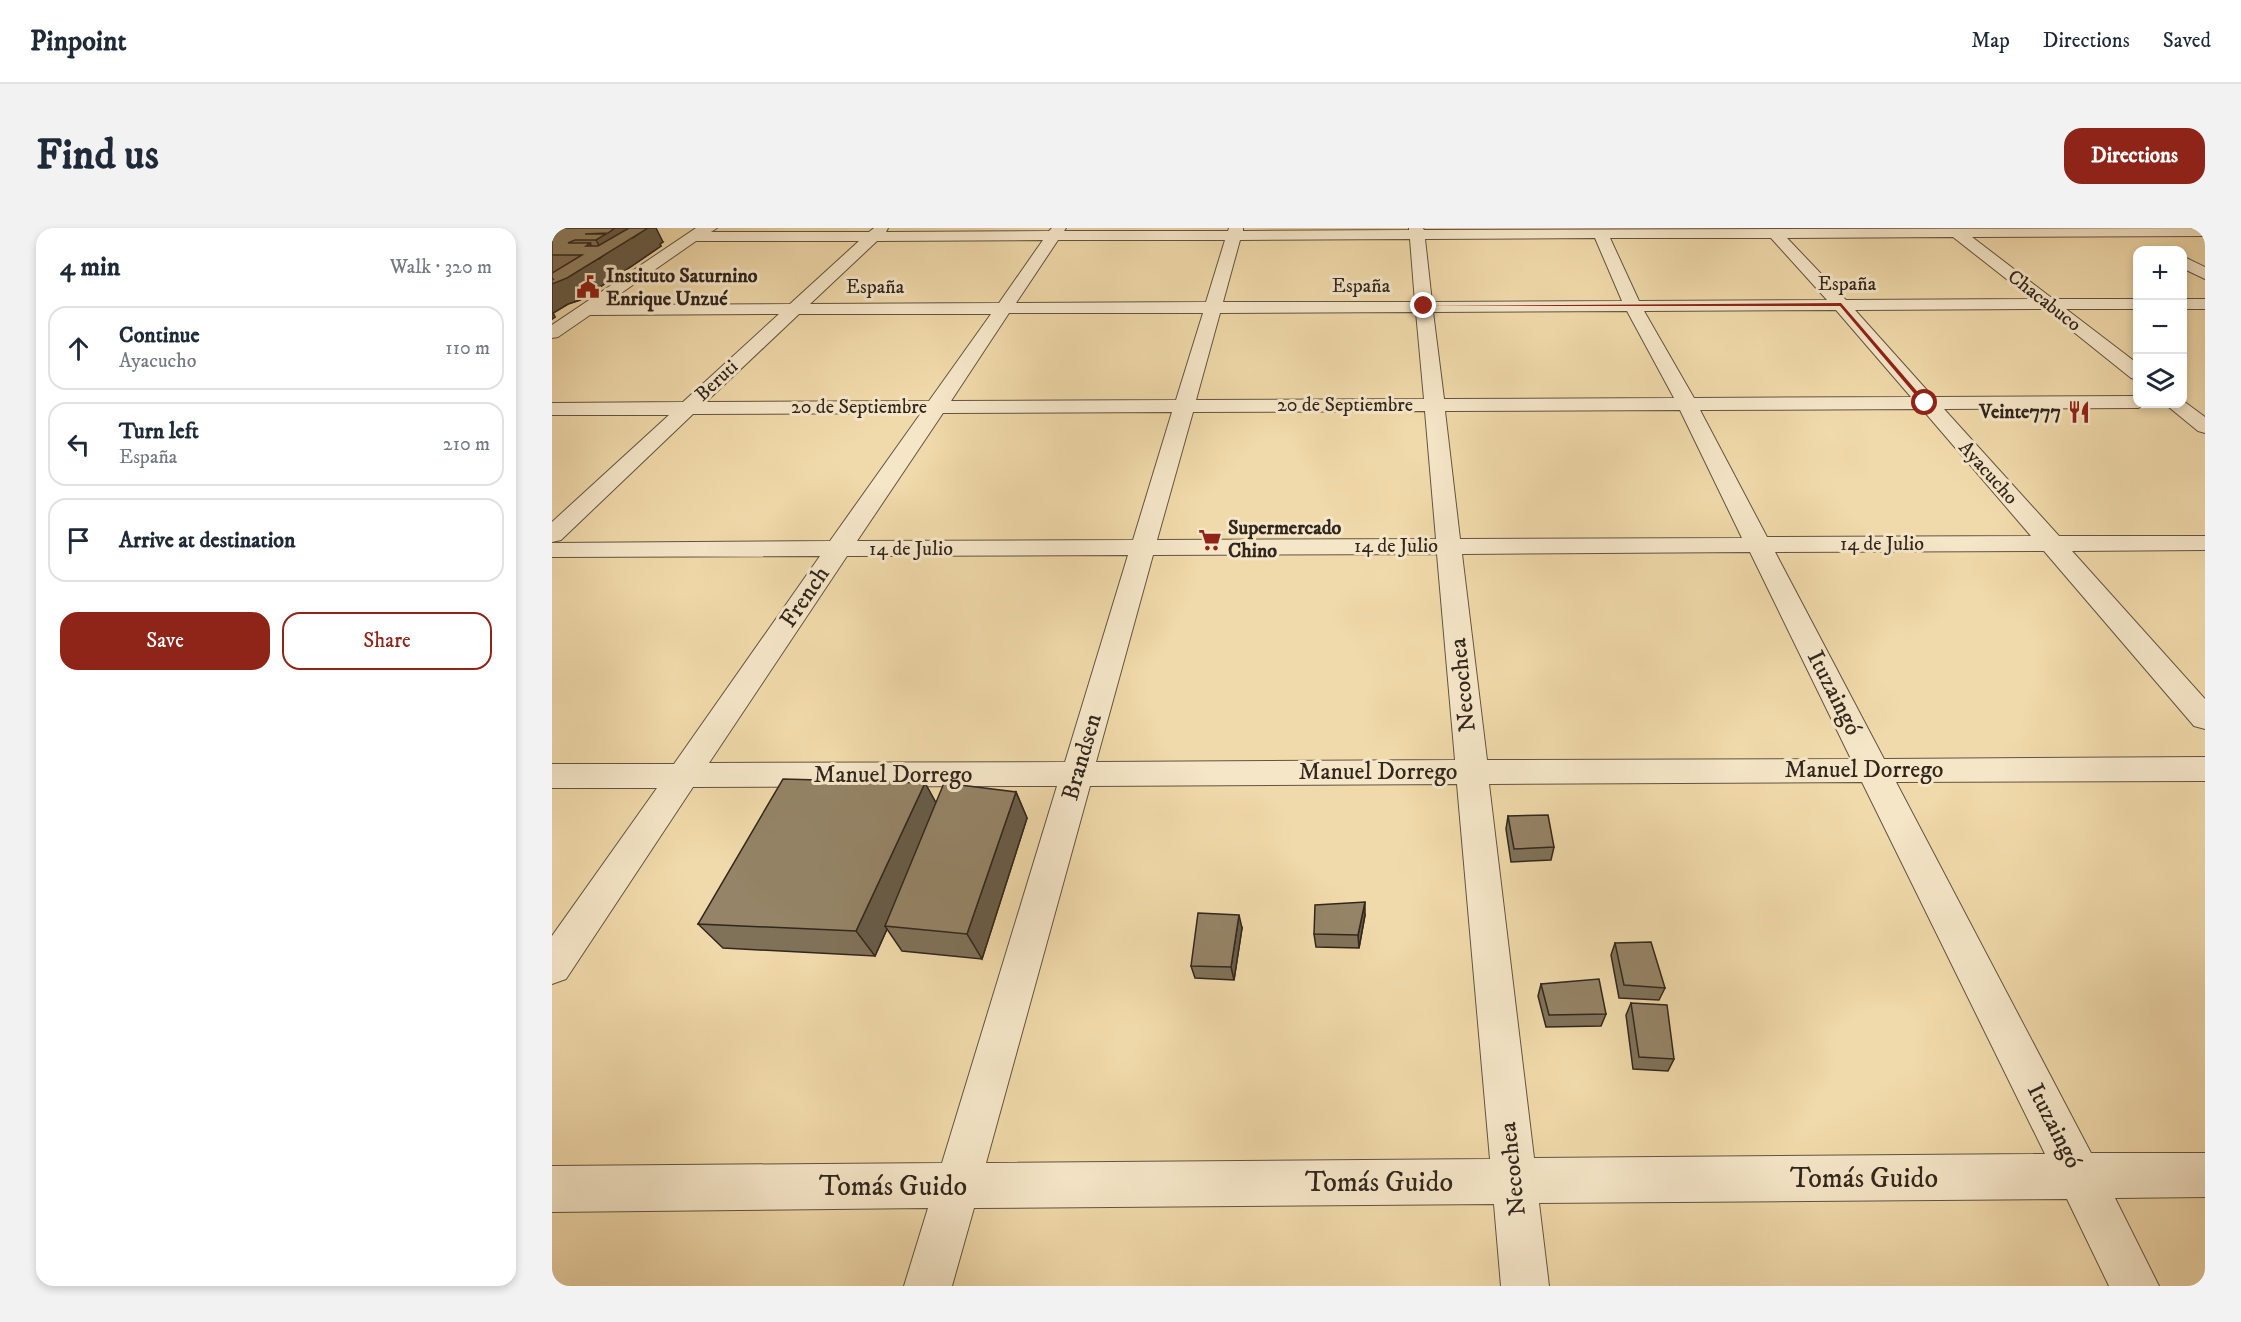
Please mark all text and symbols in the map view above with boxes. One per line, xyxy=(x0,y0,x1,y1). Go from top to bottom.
text: Pinpoint xyxy=(30,24,126,59)
text: Map xyxy=(1971,28,2010,54)
text: Directions xyxy=(2043,28,2130,54)
text: Saved xyxy=(2163,28,2211,54)
button: Directions xyxy=(2064,128,2205,184)
text: Find us xyxy=(36,130,159,182)
map controls xyxy=(2133,246,2187,408)
button: + xyxy=(2133,246,2187,300)
text: 4 min xyxy=(60,251,120,284)
text: Walk · 320 m xyxy=(390,255,492,280)
place label: Instituto Saturnino Enrique Unzué xyxy=(606,264,758,312)
street label: Chacabuco xyxy=(2002,264,2086,338)
street label: España xyxy=(1818,272,1877,297)
public building icon: Instituto Saturnino Enrique Unzué xyxy=(575,274,601,300)
street label: España xyxy=(1332,274,1391,299)
street label: España xyxy=(846,275,905,300)
route end xyxy=(1410,292,1436,318)
button: − xyxy=(2133,300,2187,354)
text: Continue xyxy=(119,322,200,349)
icon: ahead xyxy=(62,332,95,365)
text: 110 m xyxy=(445,336,490,361)
text: Ayacucho xyxy=(119,349,196,374)
button: layers xyxy=(2133,354,2187,408)
street label: Beruti xyxy=(690,355,744,407)
route start xyxy=(1911,389,1937,415)
street label: 20 de Septiembre xyxy=(1277,393,1413,418)
street label: 20 de Septiembre xyxy=(791,395,927,420)
restaurant icon: Veinte777 xyxy=(2066,399,2092,425)
place label: Veinte777 xyxy=(1978,400,2061,425)
text: Turn left xyxy=(119,418,199,445)
icon: left xyxy=(62,428,95,461)
text: 210 m xyxy=(443,432,490,457)
street label: Ayacucho xyxy=(1953,436,2023,510)
text: España xyxy=(119,445,177,470)
place label: Supermercado Chino xyxy=(1228,516,1342,564)
icon: arrive xyxy=(62,524,95,557)
text: Arrive at destination xyxy=(119,527,296,554)
supermarket icon: Supermercado Chino xyxy=(1197,527,1223,553)
street label: 14 de Julio xyxy=(1840,532,1924,557)
street label: 14 de Julio xyxy=(1354,534,1438,559)
street label: 14 de Julio xyxy=(869,537,953,562)
street label: French xyxy=(774,560,837,633)
button: Save xyxy=(60,612,270,670)
button: Share xyxy=(282,612,492,670)
street label: Necochea xyxy=(1443,636,1483,733)
street label: Ituzaingó xyxy=(1800,645,1868,741)
street label: Brandsen xyxy=(1055,710,1109,804)
street label: Manuel Dorrego xyxy=(1784,755,1944,785)
street label: Manuel Dorrego xyxy=(1298,757,1458,787)
street label: Manuel Dorrego xyxy=(813,760,973,790)
street label: Ituzaingó xyxy=(2020,1078,2088,1174)
street label: Necochea xyxy=(1493,1120,1533,1217)
street label: Tomás Guido xyxy=(1790,1161,1938,1196)
street label: Tomás Guido xyxy=(1305,1165,1453,1200)
street label: Tomás Guido xyxy=(819,1169,967,1204)

